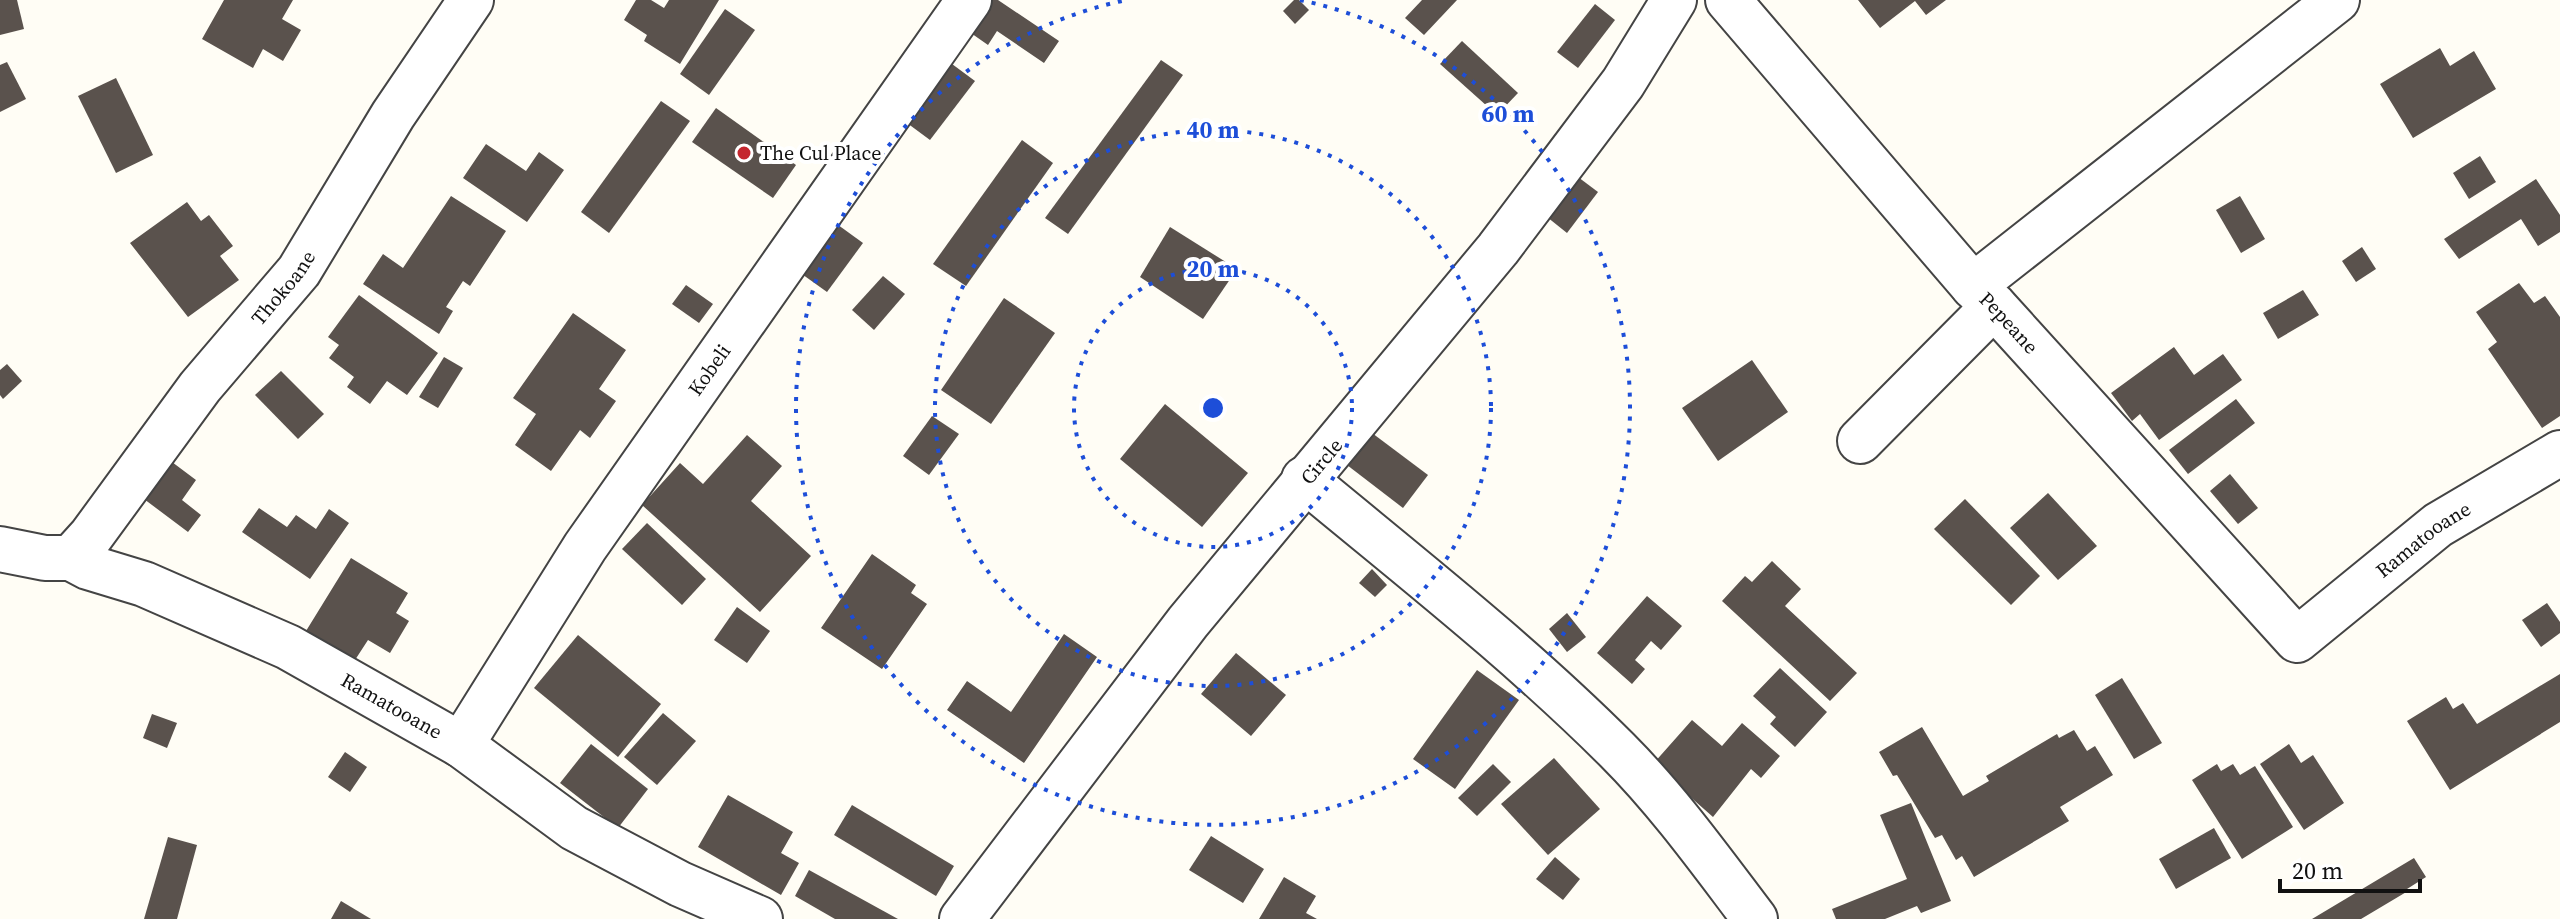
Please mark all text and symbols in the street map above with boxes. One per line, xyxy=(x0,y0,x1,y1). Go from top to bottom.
text: 60 m xyxy=(1482,97,1535,130)
text: 40 m xyxy=(1187,113,1240,146)
place label: The Cul Place xyxy=(760,139,881,167)
marker: The Cul Place xyxy=(735,144,753,162)
street label: Thokoane xyxy=(245,245,322,331)
text: 20 m xyxy=(1187,252,1240,285)
street label: Pepeane xyxy=(1973,285,2045,360)
street label: Kobeli xyxy=(681,338,737,401)
centre of rings xyxy=(1199,394,1227,422)
street label: Circle xyxy=(1294,432,1349,491)
street label: Ramatooane xyxy=(2370,495,2476,584)
street label: Ramatooane xyxy=(336,666,447,746)
scale bar xyxy=(2280,843,2420,893)
text: 20 m xyxy=(2292,854,2343,887)

